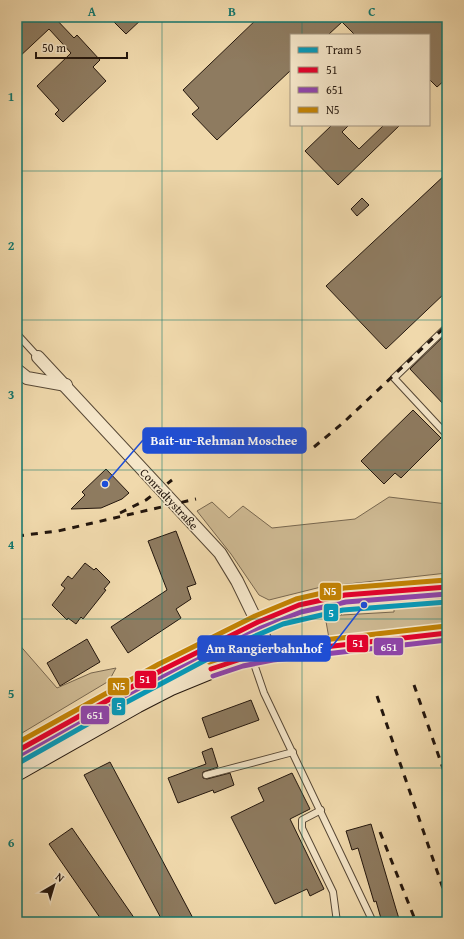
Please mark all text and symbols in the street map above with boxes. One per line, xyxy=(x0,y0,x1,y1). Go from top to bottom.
text: A xyxy=(88,2,97,21)
text: B xyxy=(228,2,236,21)
text: C xyxy=(368,2,376,21)
scale bar xyxy=(36,34,127,60)
legend xyxy=(290,34,430,126)
text: 50 m xyxy=(42,39,66,56)
text: Tram 5 xyxy=(326,41,362,58)
text: 51 xyxy=(326,61,338,78)
text: 651 xyxy=(326,81,344,98)
text: 1 xyxy=(8,87,14,106)
text: N5 xyxy=(326,101,340,118)
text: 2 xyxy=(8,236,15,255)
text: 3 xyxy=(8,385,14,404)
callout: Bait-ur-Rehman Moschee xyxy=(143,428,306,453)
text: Bait-ur-Rehman Moschee xyxy=(151,431,297,450)
street label: Conradtystraße xyxy=(136,464,203,533)
text: 4 xyxy=(8,535,15,554)
line badge: N5 xyxy=(319,582,342,601)
text: N5 xyxy=(323,583,337,599)
line badge: 5 xyxy=(323,603,339,622)
text: 5 xyxy=(328,605,334,621)
line badge: 51 xyxy=(346,634,369,653)
text: 51 xyxy=(352,635,364,651)
callout: Am Rangierbahnhof xyxy=(198,636,330,661)
line badge: 651 xyxy=(373,637,404,656)
text: Am Rangierbahnhof xyxy=(206,639,324,658)
text: 651 xyxy=(380,639,398,655)
line badge: 51 xyxy=(134,670,157,689)
text: 51 xyxy=(139,671,151,687)
line badge: N5 xyxy=(107,677,130,696)
text: N5 xyxy=(112,678,126,694)
text: 5 xyxy=(8,684,15,703)
line badge: 5 xyxy=(111,697,126,716)
text: 5 xyxy=(116,698,122,714)
line badge: 651 xyxy=(80,705,110,725)
text: 651 xyxy=(86,707,104,723)
text: 6 xyxy=(8,833,15,852)
north arrow xyxy=(34,865,74,905)
text: N xyxy=(52,869,68,886)

